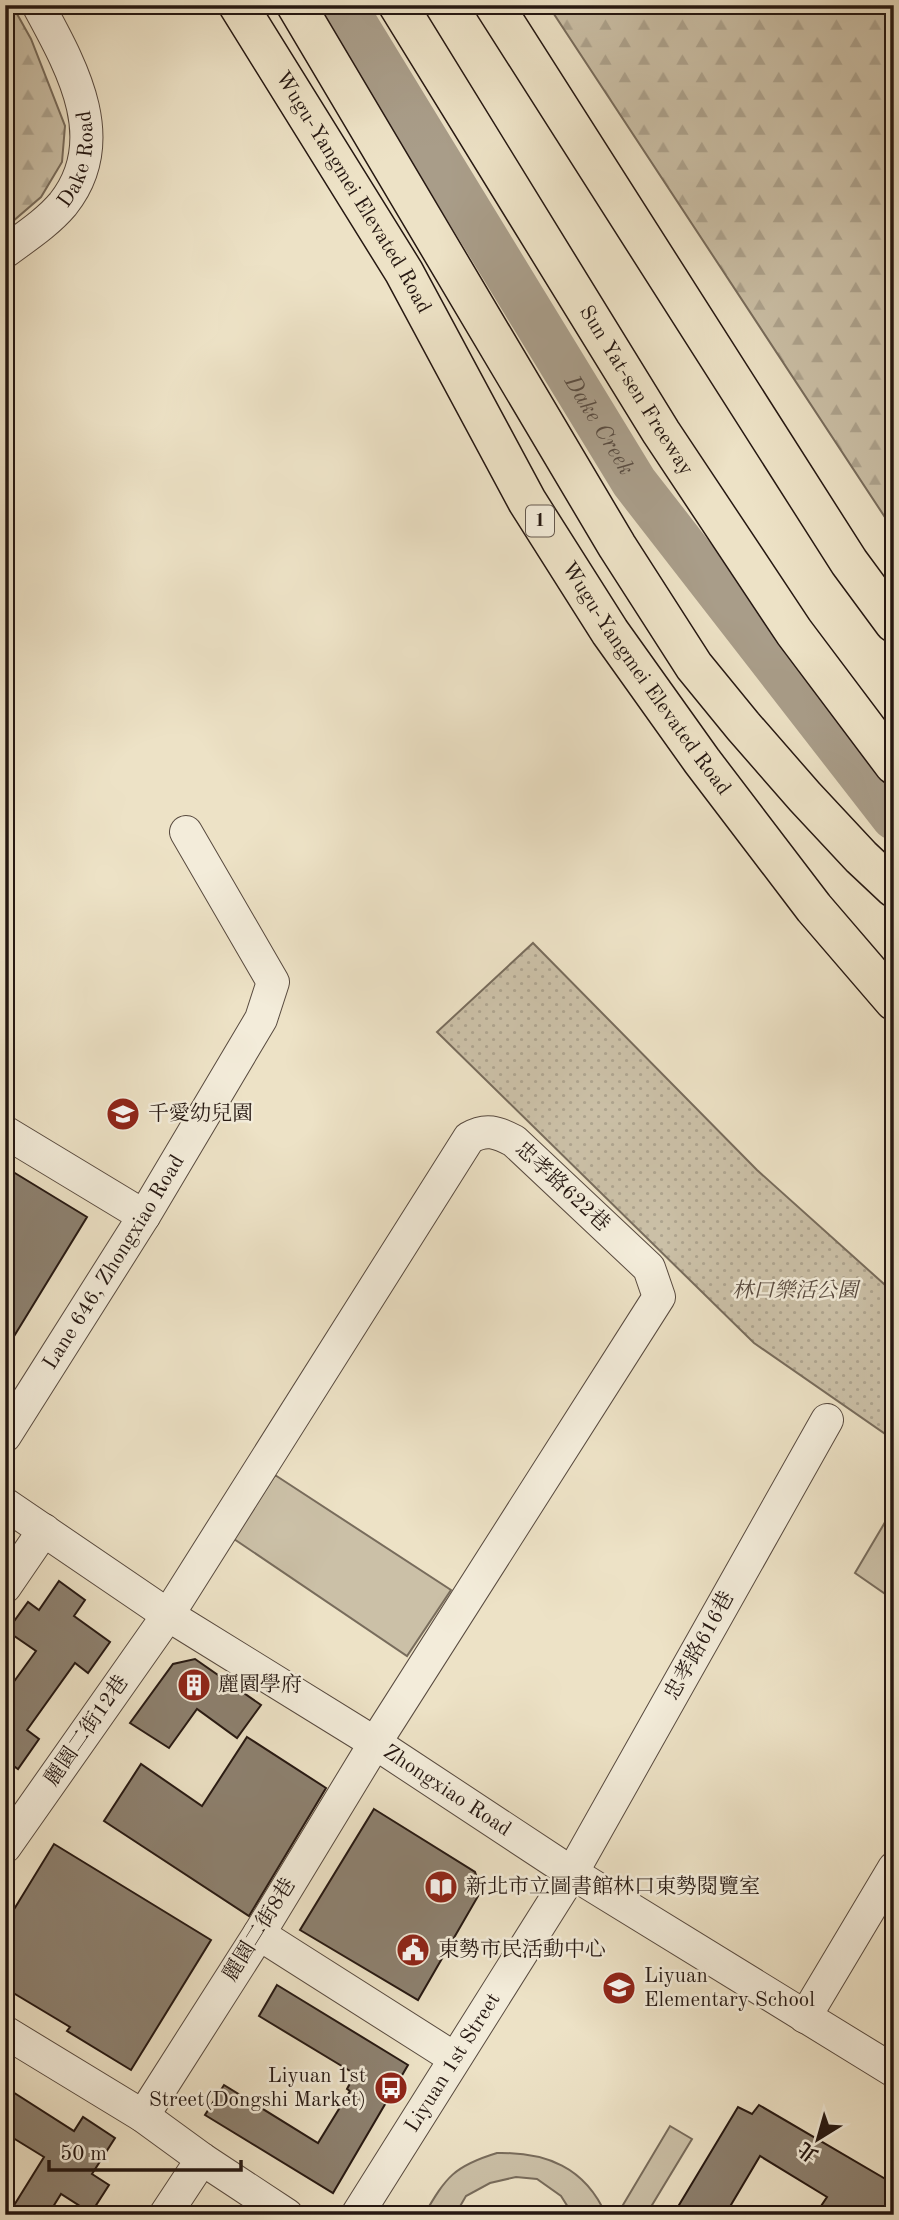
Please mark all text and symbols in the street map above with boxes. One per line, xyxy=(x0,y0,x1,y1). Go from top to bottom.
street label: Wugu-Yangmei Elevated Road xyxy=(271,68,435,317)
street label: Dake Road xyxy=(54,109,97,211)
street label: Sun Yat-sen Freeway xyxy=(575,302,697,479)
water label: Dake Creek xyxy=(560,370,638,479)
road number: 1 xyxy=(526,506,554,536)
street label: Wugu-Yangmei Elevated Road xyxy=(558,558,735,799)
school or university icon: 千愛幼兒園 xyxy=(104,1095,142,1133)
place label: 千愛幼兒園 xyxy=(148,1102,253,1125)
street label: 忠孝路622巷 xyxy=(511,1137,615,1236)
street label: Lane 646, Zhongxiao Road xyxy=(39,1151,188,1373)
park label: 林口樂活公園 xyxy=(732,1279,861,1302)
street label: 忠孝路616巷 xyxy=(660,1587,738,1704)
building icon: 麗園學府 xyxy=(175,1666,213,1704)
street label: 麗園二街12巷 xyxy=(40,1671,133,1790)
place label: 麗園學府 xyxy=(218,1673,302,1696)
street label: Zhongxiao Road xyxy=(379,1741,515,1840)
library icon: 新北市立圖書館林口東勢閱覽室 xyxy=(422,1868,460,1906)
street label: 麗園二街8巷 xyxy=(218,1874,300,1985)
place label: 新北市立圖書館林口東勢閱覽室 xyxy=(466,1875,760,1898)
public building icon: 東勢市民活動中心 xyxy=(394,1931,432,1969)
place label: 東勢市民活動中心 xyxy=(438,1938,606,1961)
place label: Liyuan Elementary School xyxy=(644,1966,815,2011)
school or university icon: Liyuan Elementary School xyxy=(600,1969,638,2007)
street label: Liyuan 1st Street xyxy=(401,1989,504,2136)
place label: Liyuan 1st Street(Dongshi Market) xyxy=(149,2066,366,2111)
bus stop icon: Liyuan 1st Street(Dongshi Market) xyxy=(372,2069,410,2107)
north arrow xyxy=(783,2104,853,2174)
scale bar xyxy=(49,2129,242,2173)
text: 北 xyxy=(795,2137,823,2165)
text: 50 m xyxy=(60,2144,107,2165)

